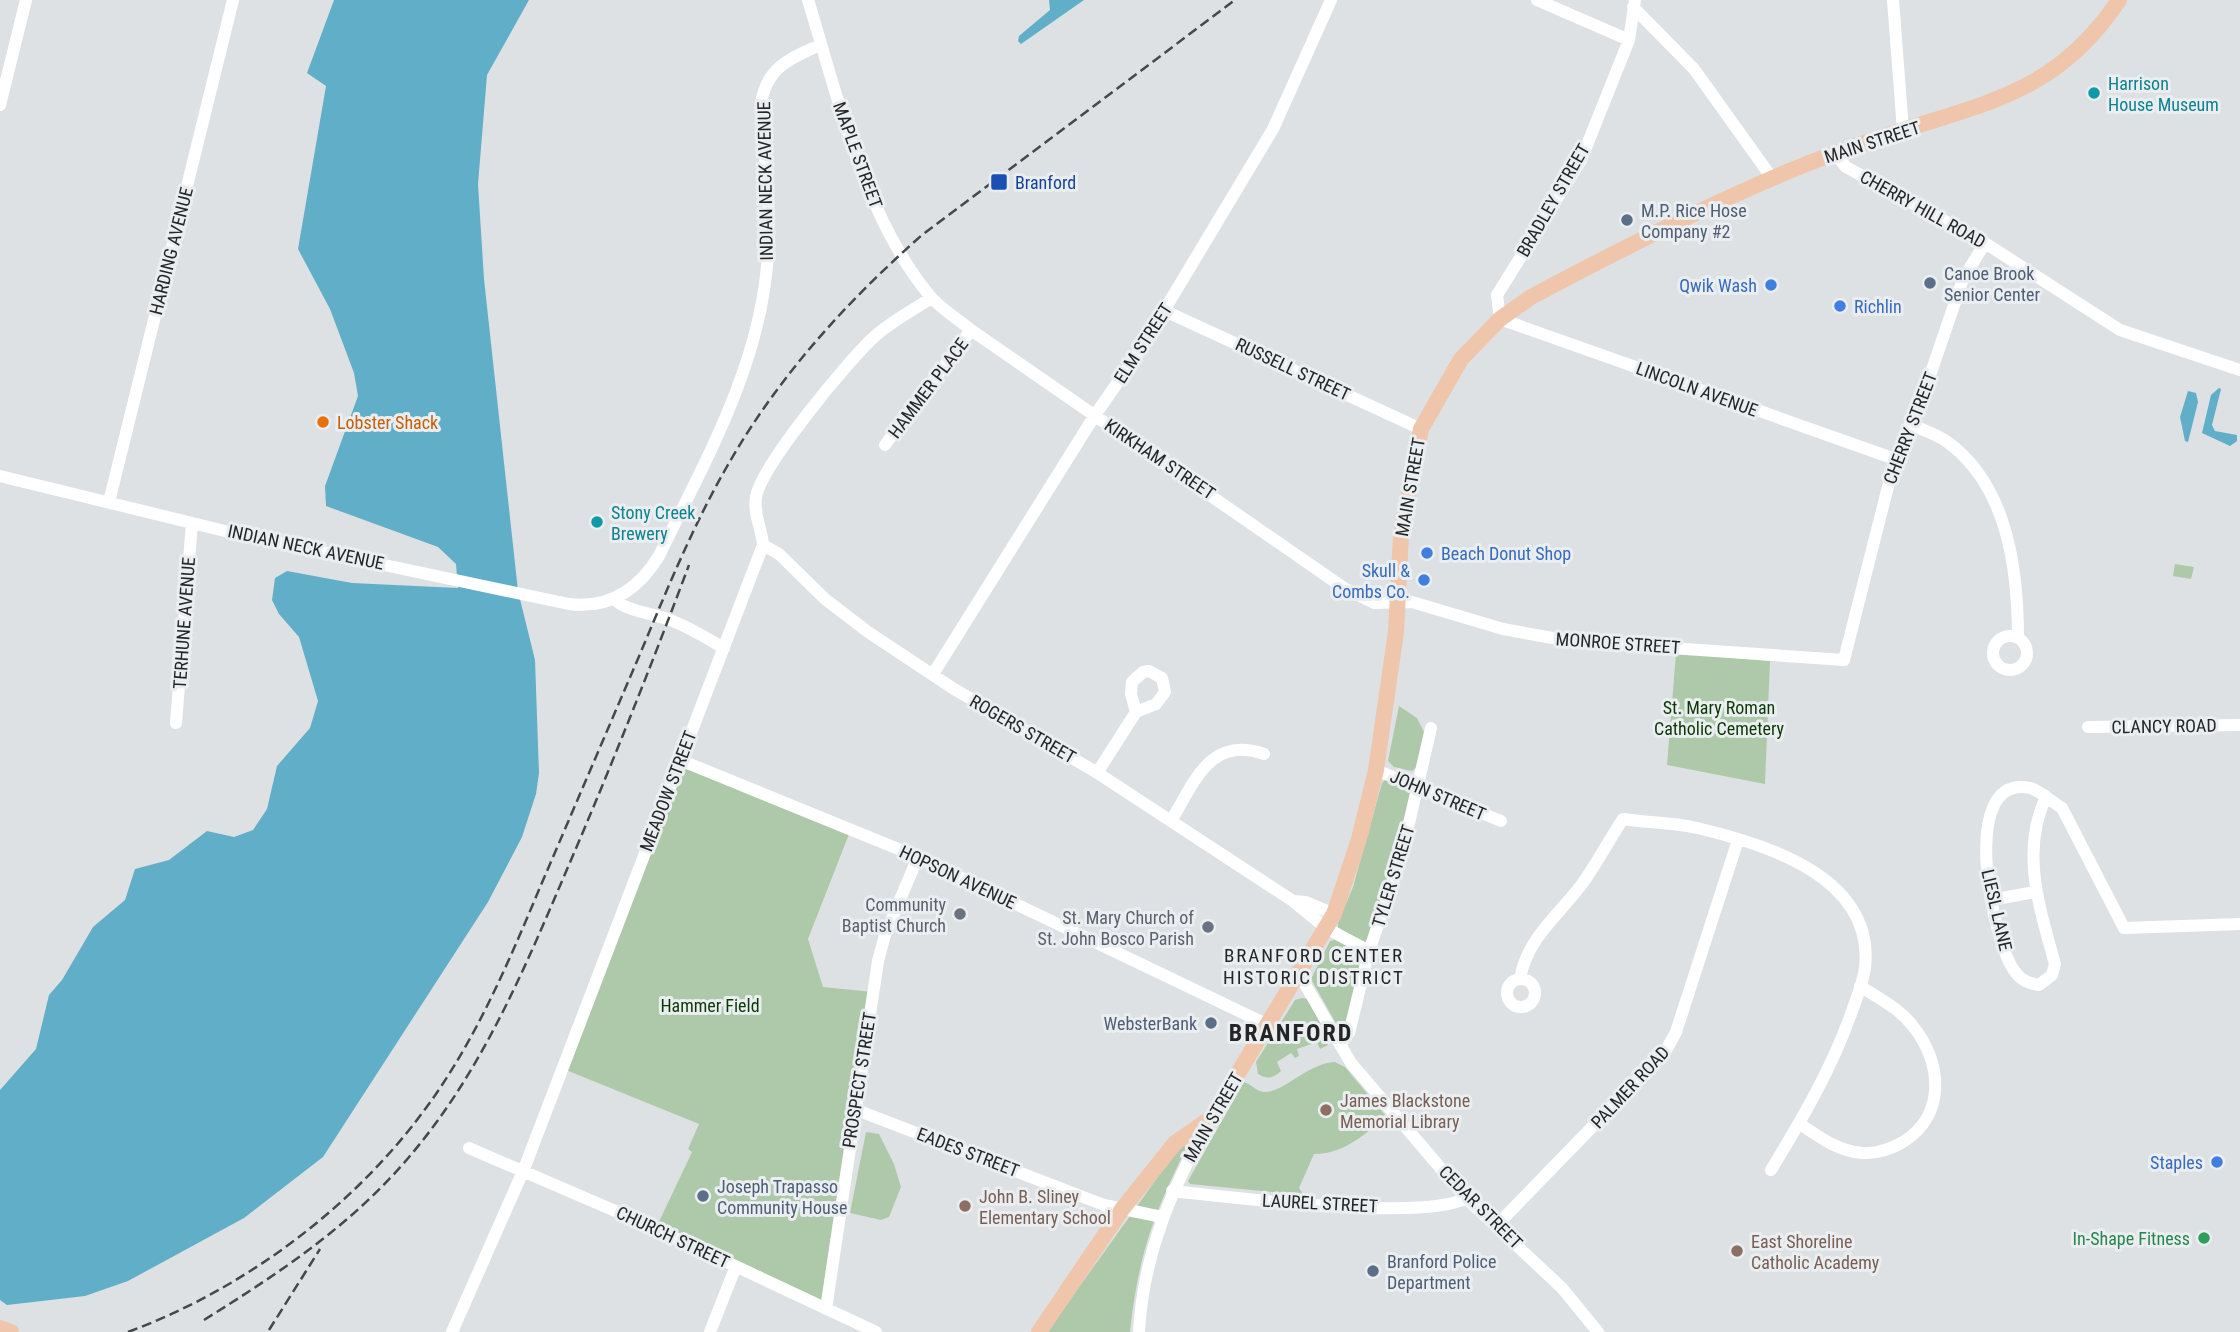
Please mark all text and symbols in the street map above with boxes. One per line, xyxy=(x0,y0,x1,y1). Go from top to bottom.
place label: Harrison House Museum xyxy=(2108,73,2219,115)
marker: Harrison House Museum xyxy=(2086,85,2102,101)
street label: MAPLE STREET xyxy=(829,99,887,211)
street label: INDIAN NECK AVENUE xyxy=(753,101,777,261)
street label: MAIN STREET xyxy=(1821,117,1923,167)
street label: BRADLEY STREET xyxy=(1512,140,1594,260)
street label: CHERRY HILL ROAD xyxy=(1857,166,1989,252)
marker: Branford xyxy=(989,172,1009,192)
place label: Branford xyxy=(1015,172,1076,193)
street label: HARDING AVENUE xyxy=(145,185,197,317)
place label: M.P. Rice Hose Company #2 xyxy=(1641,200,1747,242)
marker: M.P. Rice Hose Company #2 xyxy=(1619,212,1635,228)
place label: Canoe Brook Senior Center xyxy=(1944,263,2040,305)
place label: Qwik Wash xyxy=(1679,275,1757,296)
marker: Canoe Brook Senior Center xyxy=(1922,275,1938,291)
marker: Qwik Wash xyxy=(1763,277,1779,293)
place label: Richlin xyxy=(1854,296,1902,317)
marker: Richlin xyxy=(1832,298,1848,314)
street label: ELM STREET xyxy=(1109,299,1177,387)
street label: RUSSELL STREET xyxy=(1232,333,1354,405)
street label: HAMMER PLACE xyxy=(884,334,972,442)
street label: LINCOLN AVENUE xyxy=(1633,357,1761,421)
street label: CHERRY STREET xyxy=(1879,369,1941,487)
place label: Lobster Shack xyxy=(337,412,438,433)
marker: Lobster Shack xyxy=(315,414,331,430)
street label: KIRKHAM STREET xyxy=(1101,414,1219,504)
street label: MAIN STREET xyxy=(1391,436,1429,538)
place label: Stony Creek Brewery xyxy=(611,502,695,544)
marker: Stony Creek Brewery xyxy=(589,514,605,530)
street label: INDIAN NECK AVENUE xyxy=(226,520,386,574)
place label: Beach Donut Shop xyxy=(1441,543,1571,564)
marker: Beach Donut Shop xyxy=(1419,545,1435,561)
street label: TERHUNE AVENUE xyxy=(169,556,199,690)
place label: Skull & Combs Co. xyxy=(1332,560,1410,602)
marker: Skull & Combs Co. xyxy=(1416,572,1432,588)
street label: MONROE STREET xyxy=(1555,628,1681,658)
street label: ROGERS STREET xyxy=(966,690,1080,768)
park label: St. Mary Roman Catholic Cemetery xyxy=(1654,697,1785,739)
street label: CLANCY ROAD xyxy=(2111,715,2217,737)
street label: MEADOW STREET xyxy=(635,728,701,854)
street label: JOHN STREET xyxy=(1387,765,1489,825)
street label: TYLER STREET xyxy=(1367,822,1419,930)
street label: HOPSON AVENUE xyxy=(896,841,1020,913)
street label: LIESL LANE xyxy=(1977,867,2017,953)
place label: Community Baptist Church xyxy=(842,894,947,936)
marker: Community Baptist Church xyxy=(952,906,968,922)
place label: St. Mary Church of St. John Bosco Parish xyxy=(1038,907,1194,949)
marker: St. Mary Church of St. John Bosco Parish xyxy=(1200,919,1216,935)
district label: BRANFORD CENTER HISTORIC DISTRICT xyxy=(1223,944,1405,989)
park label: Hammer Field xyxy=(660,995,760,1016)
street label: PROSPECT STREET xyxy=(838,1011,880,1149)
place label: WebsterBank xyxy=(1104,1013,1197,1034)
marker: WebsterBank xyxy=(1203,1015,1219,1031)
district label: BRANFORD xyxy=(1229,1019,1353,1047)
street label: PALMER ROAD xyxy=(1587,1042,1673,1132)
street label: MAIN STREET xyxy=(1179,1069,1247,1165)
place label: James Blackstone Memorial Library xyxy=(1340,1090,1470,1132)
marker: James Blackstone Memorial Library xyxy=(1318,1102,1334,1118)
street label: EADES STREET xyxy=(914,1123,1022,1181)
place label: Staples xyxy=(2150,1152,2203,1173)
marker: Staples xyxy=(2209,1154,2225,1170)
street label: CEDAR STREET xyxy=(1435,1161,1527,1253)
place label: Joseph Trapasso Community House xyxy=(717,1176,847,1218)
place label: John B. Sliney Elementary School xyxy=(979,1186,1111,1228)
marker: Joseph Trapasso Community House xyxy=(695,1188,711,1204)
street label: LAUREL STREET xyxy=(1262,1189,1378,1217)
marker: John B. Sliney Elementary School xyxy=(957,1198,973,1214)
street label: CHURCH STREET xyxy=(613,1202,733,1272)
place label: In-Shape Fitness xyxy=(2073,1228,2190,1249)
marker: In-Shape Fitness xyxy=(2196,1230,2212,1246)
place label: East Shoreline Catholic Academy xyxy=(1751,1231,1880,1273)
marker: East Shoreline Catholic Academy xyxy=(1729,1243,1745,1259)
place label: Branford Police Department xyxy=(1387,1251,1496,1293)
marker: Branford Police Department xyxy=(1365,1263,1381,1279)

